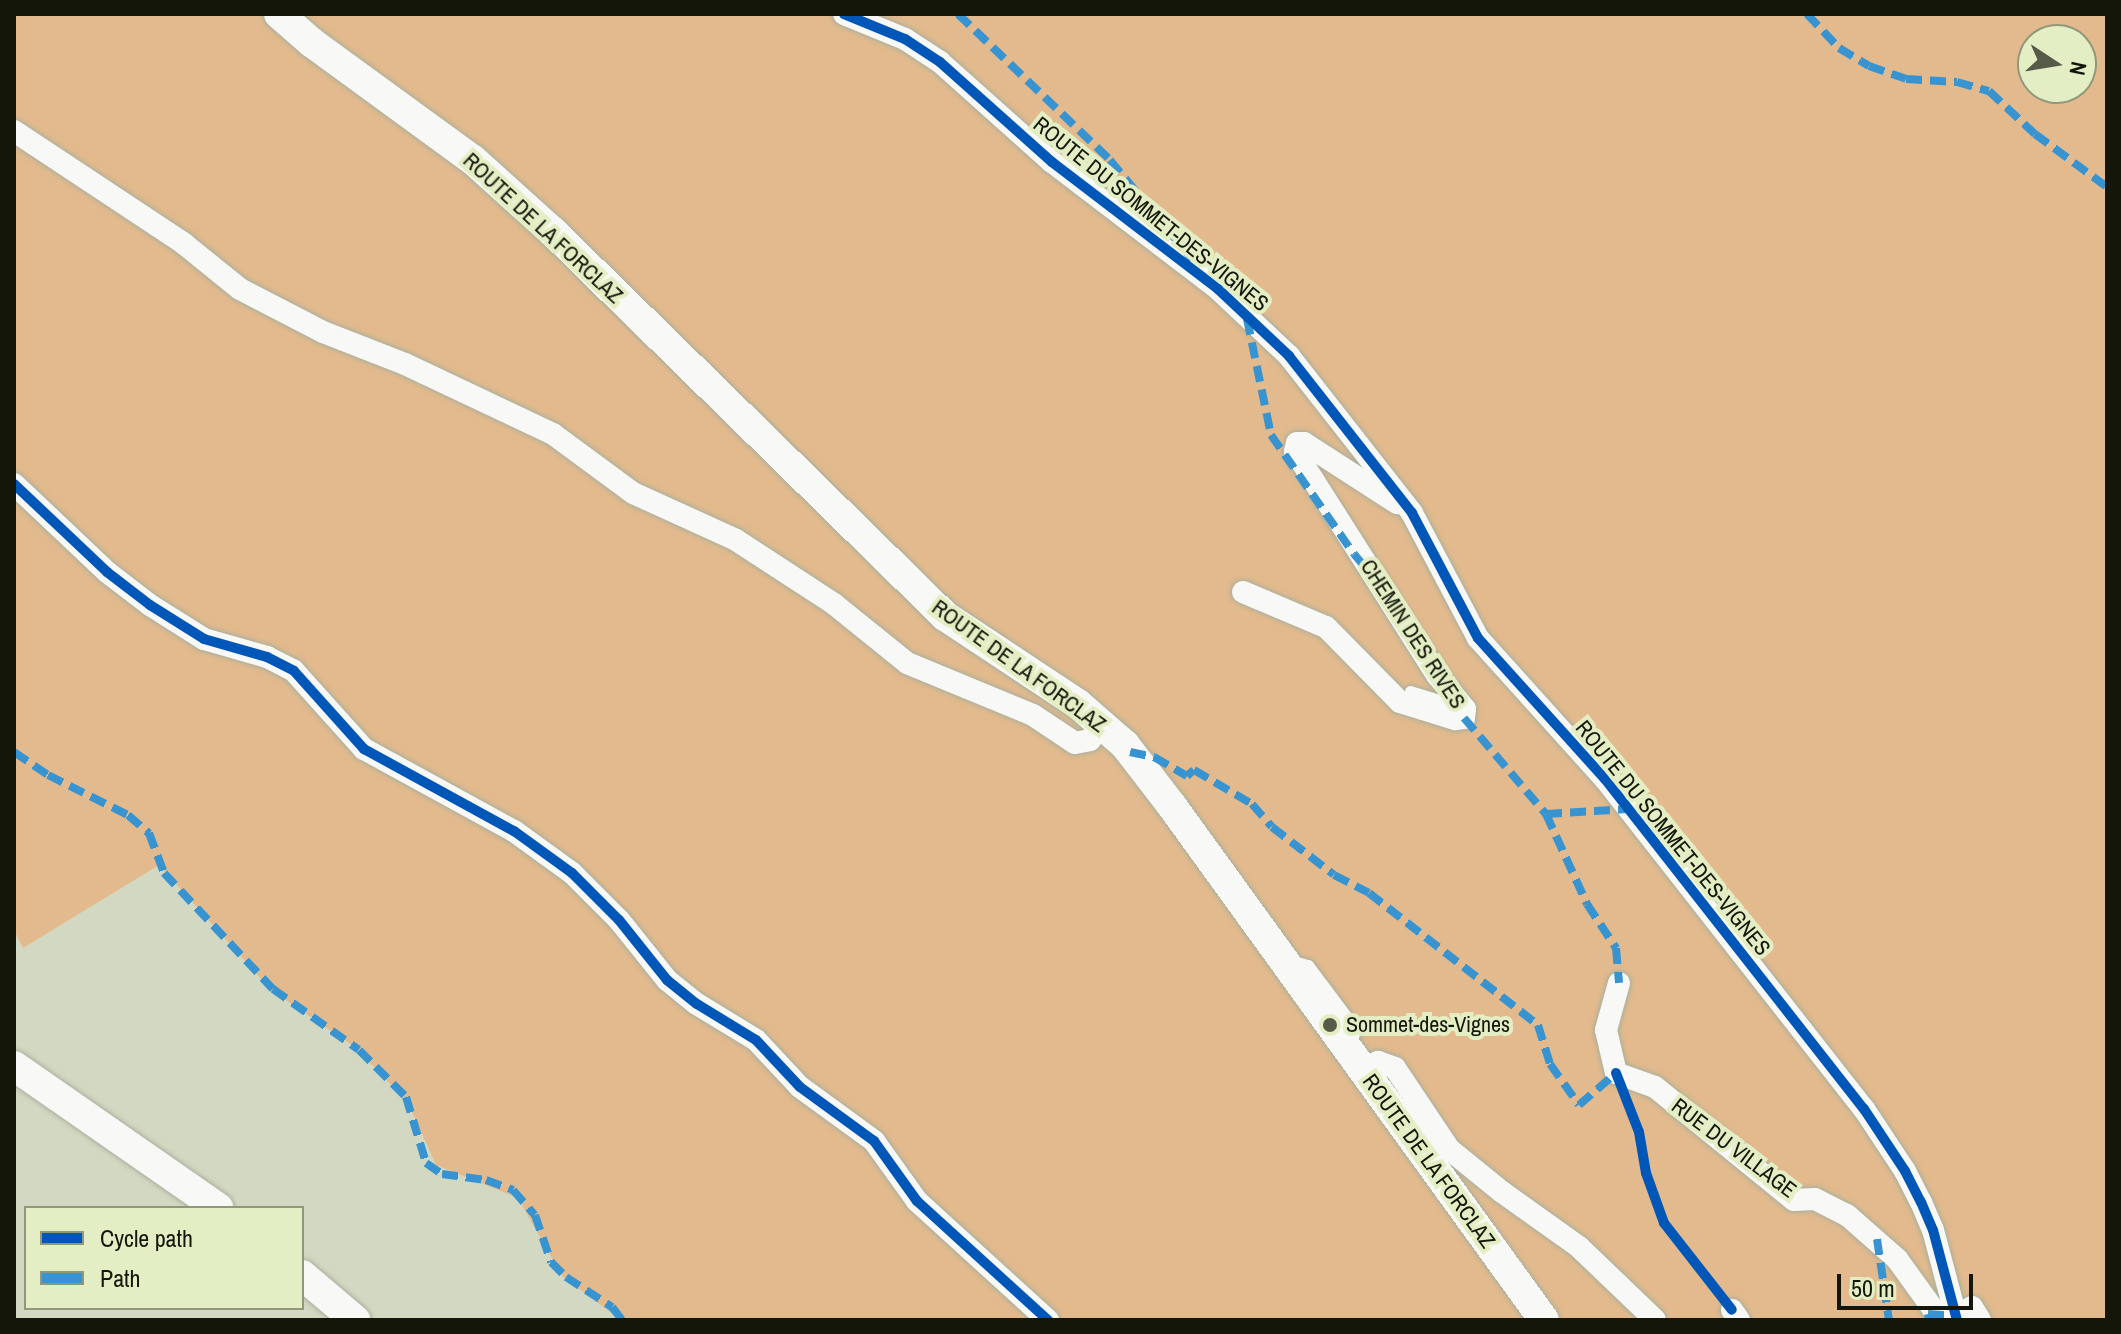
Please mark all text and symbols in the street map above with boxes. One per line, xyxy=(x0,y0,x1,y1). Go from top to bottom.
north arrow xyxy=(2017,24,2097,104)
text: N xyxy=(2062,59,2095,78)
street label: ROUTE DU SOMMET-DES-VIGNES xyxy=(1028,111,1274,317)
street label: ROUTE DE LA FORCLAZ xyxy=(457,147,629,309)
street label: CHEMIN DES RIVES xyxy=(1355,555,1471,713)
street label: ROUTE DE LA FORCLAZ xyxy=(926,594,1112,738)
street label: ROUTE DU SOMMET-DES-VIGNES xyxy=(1570,715,1776,961)
place label: Sommet-des-Vignes xyxy=(1346,1012,1510,1038)
marker: Sommet-des-Vignes xyxy=(1321,1016,1339,1034)
street label: ROUTE DE LA FORCLAZ xyxy=(1357,1068,1501,1254)
street label: RUE DU VILLAGE xyxy=(1666,1093,1802,1203)
legend xyxy=(24,1206,304,1310)
text: Cycle path xyxy=(100,1222,193,1254)
scale bar xyxy=(1841,1258,1977,1308)
text: Path xyxy=(100,1262,141,1294)
text: 50 m xyxy=(1851,1272,1895,1304)

